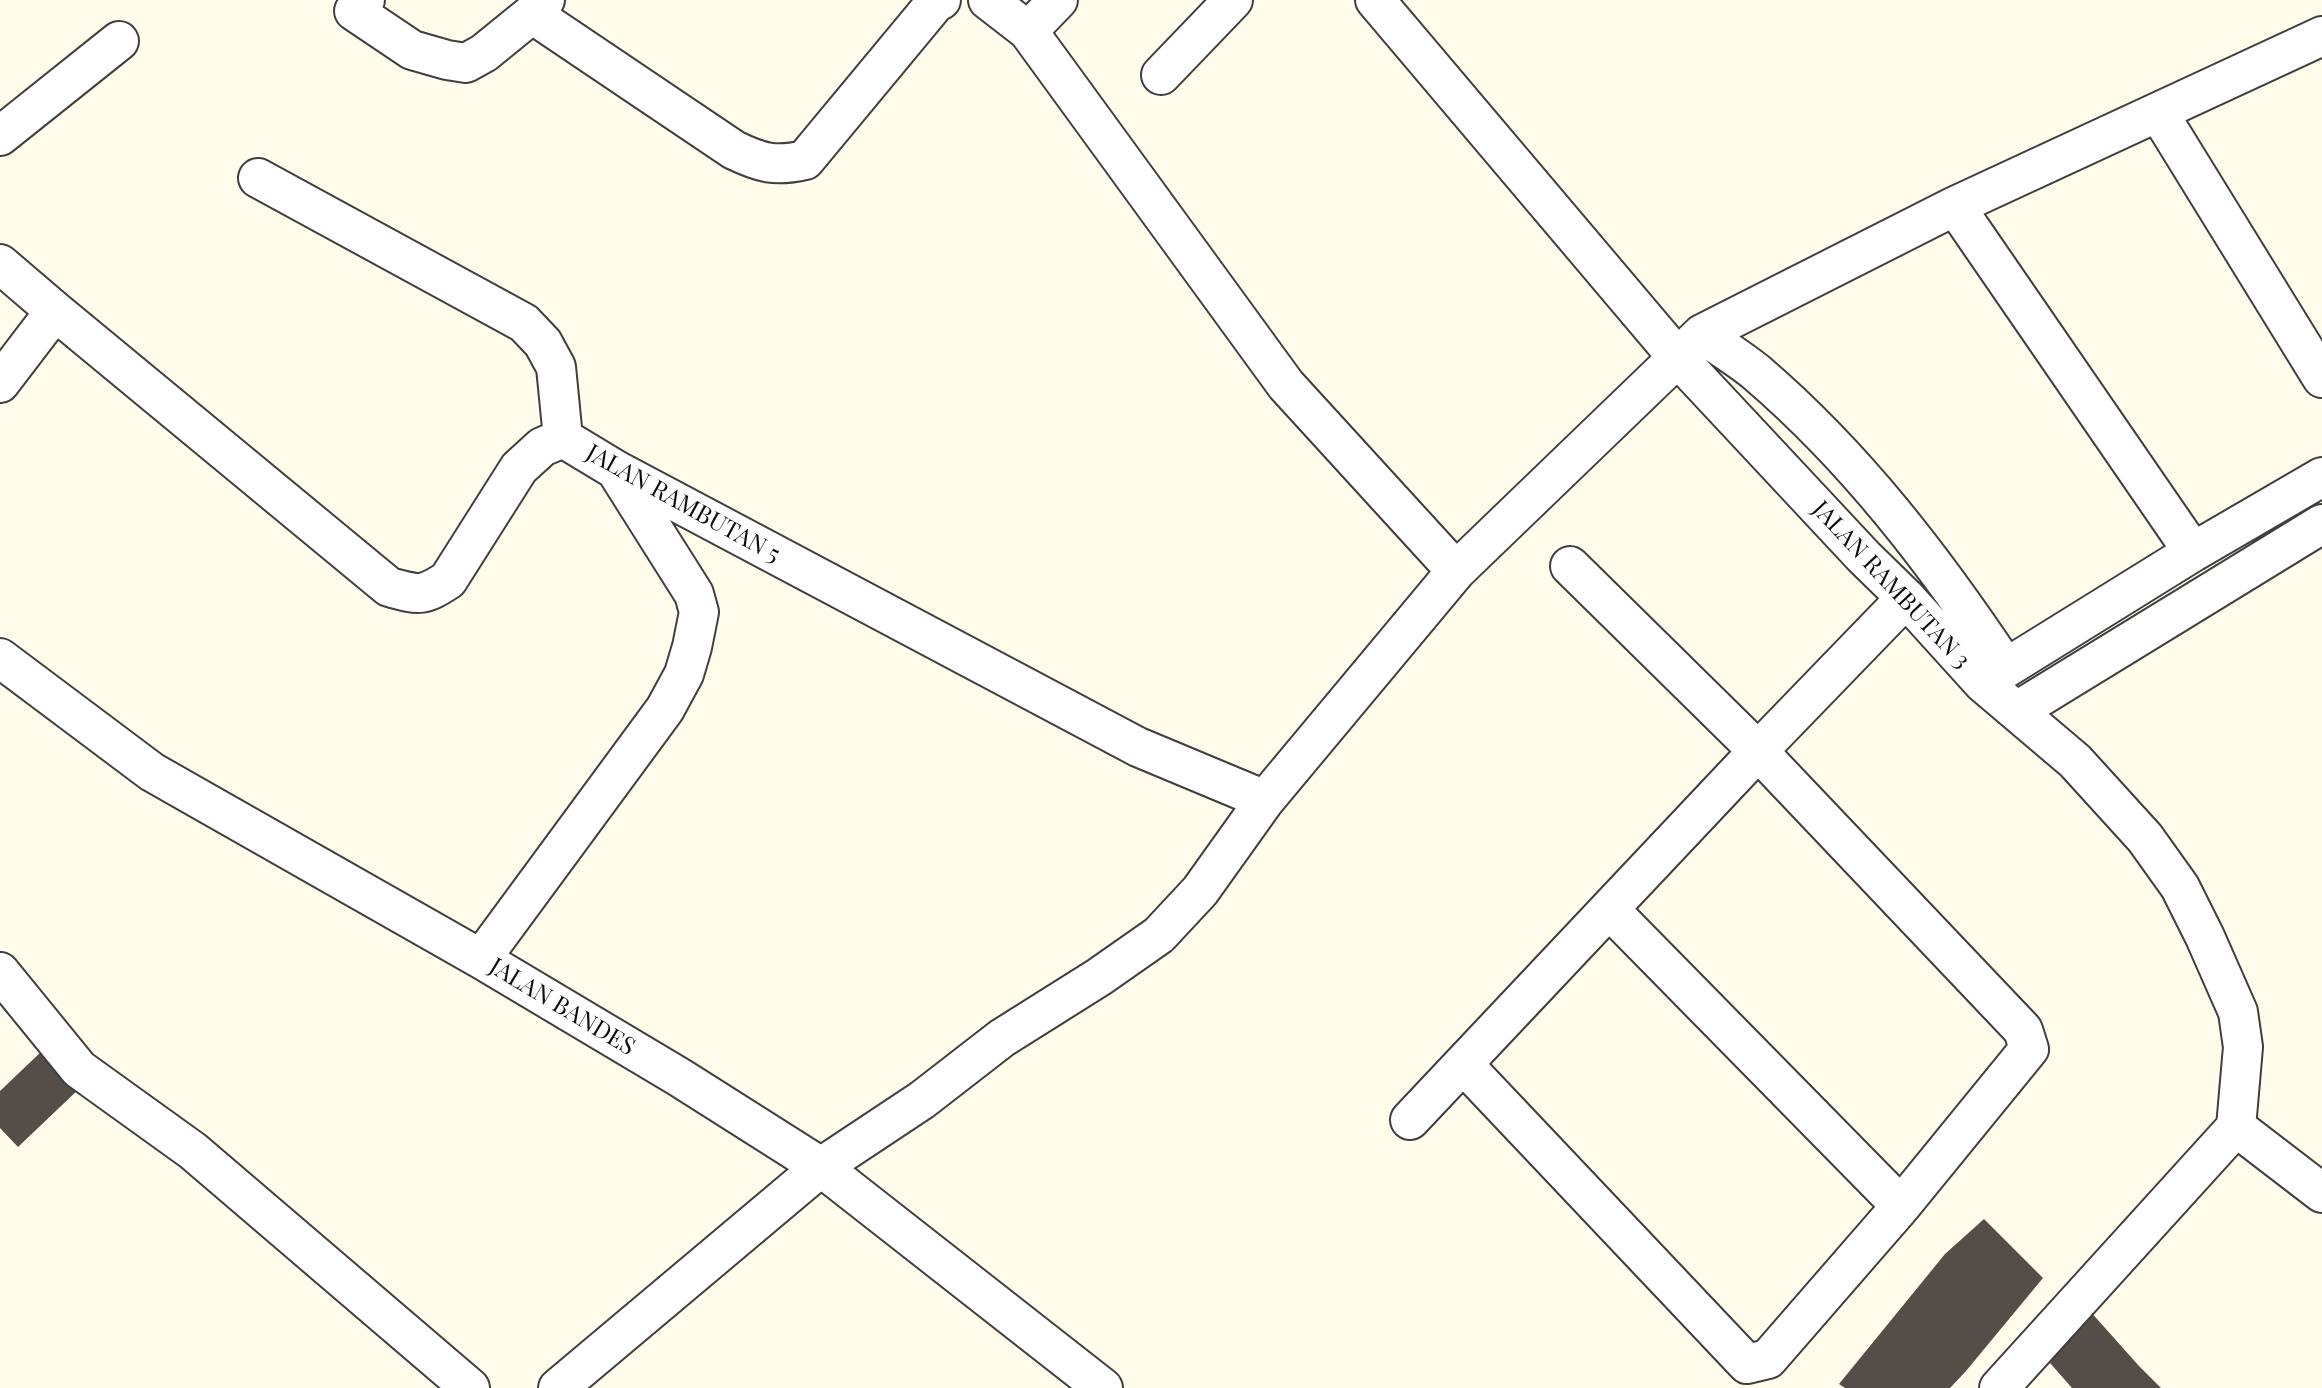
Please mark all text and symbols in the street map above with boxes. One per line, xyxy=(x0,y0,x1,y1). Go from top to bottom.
street label: JALAN RAMBUTAN 5 xyxy=(581,439,785,569)
street label: JALAN RAMBUTAN 3 xyxy=(1806,495,1976,675)
street label: JALAN BANDES xyxy=(484,952,640,1062)

